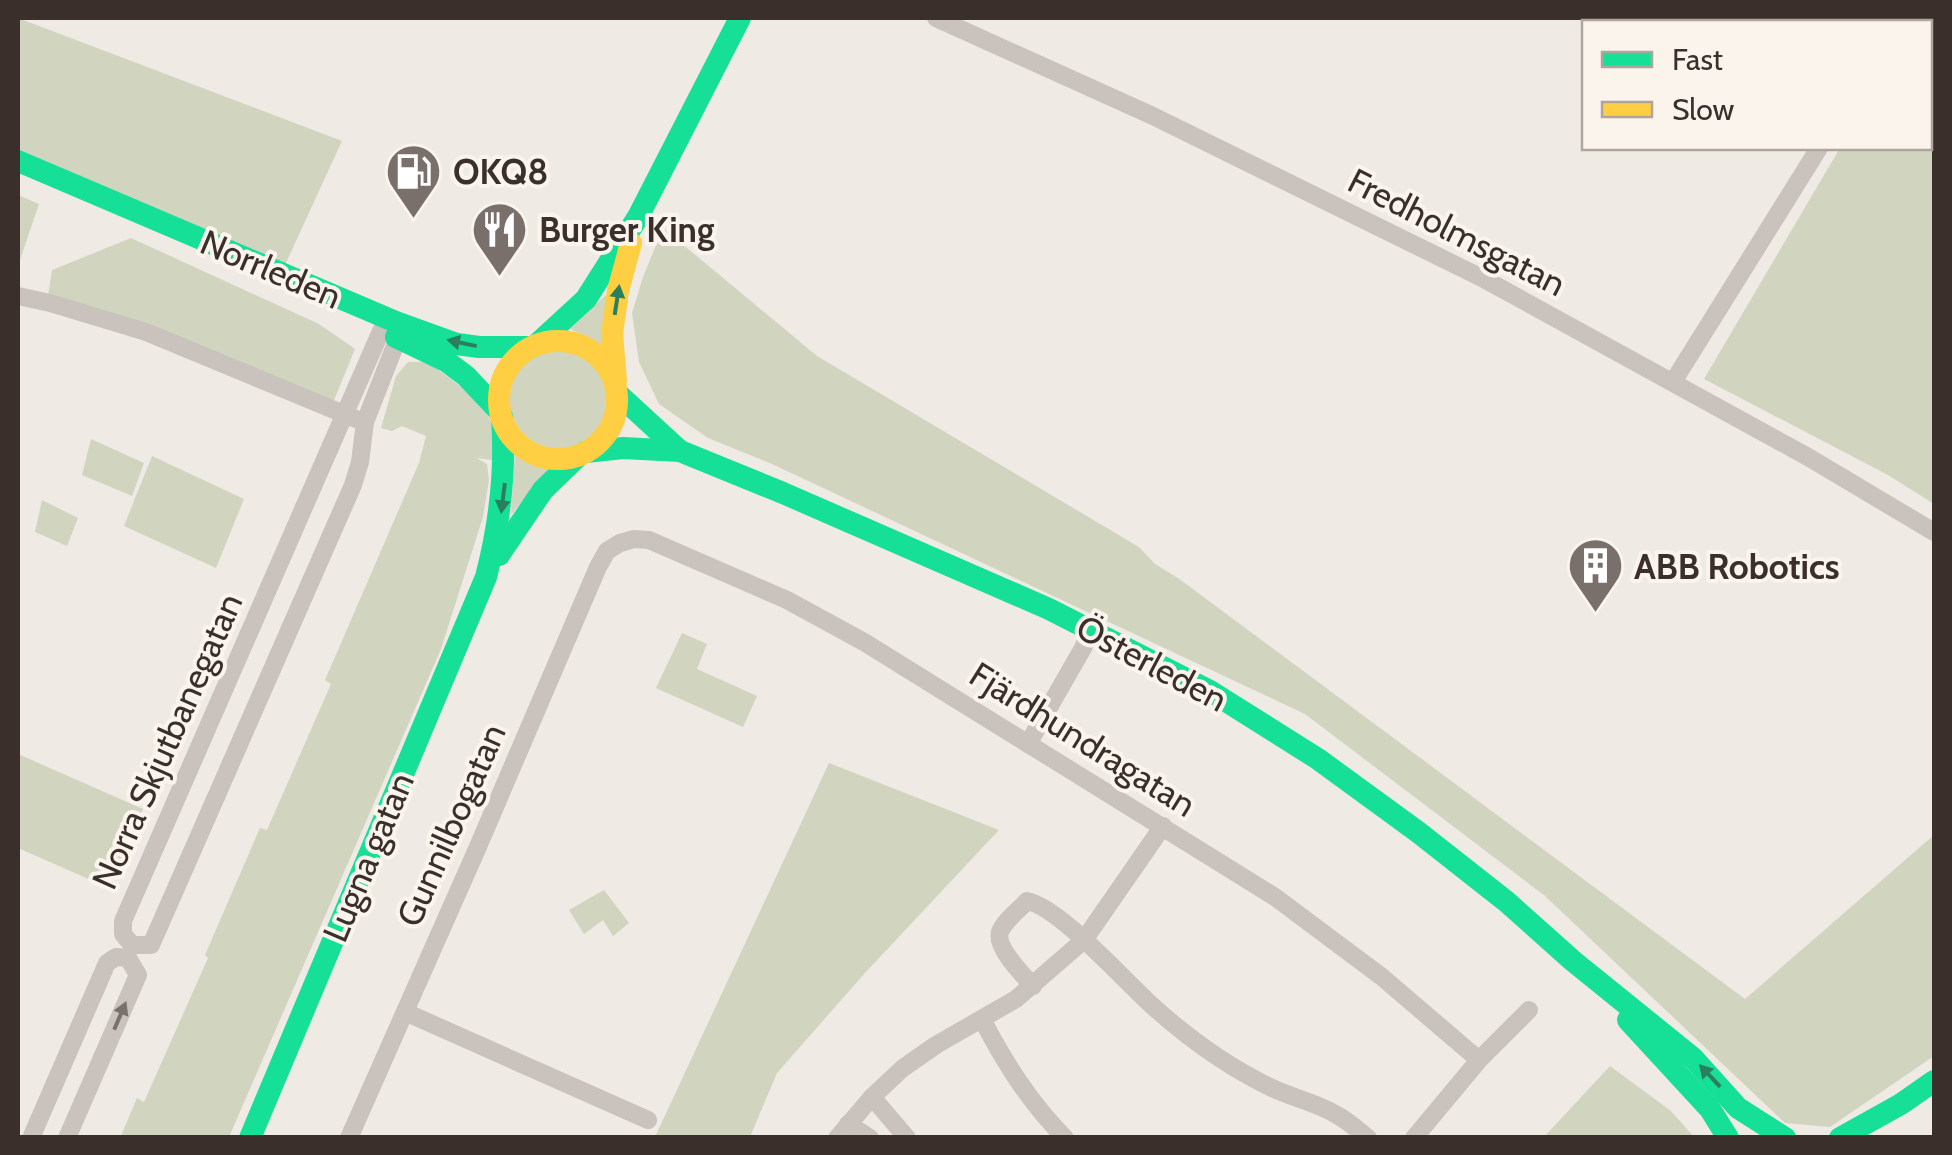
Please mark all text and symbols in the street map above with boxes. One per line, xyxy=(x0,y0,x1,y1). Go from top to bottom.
legend xyxy=(1582,20,1932,150)
text: Fast xyxy=(1672,41,1723,78)
text: Slow xyxy=(1672,91,1735,128)
fuel station icon: OKQ8 xyxy=(384,141,444,220)
place label: OKQ8 xyxy=(453,150,548,193)
street label: Fredholmsgatan xyxy=(1341,159,1573,305)
restaurant icon: Burger King xyxy=(470,199,530,278)
place label: Burger King xyxy=(539,208,715,251)
street label: Norrleden xyxy=(194,220,348,318)
one-way arrow xyxy=(610,284,625,315)
one-way arrow xyxy=(446,335,477,350)
one-way arrow xyxy=(494,482,510,514)
building icon: ABB Robotics xyxy=(1565,536,1625,615)
place label: ABB Robotics xyxy=(1634,545,1840,588)
street label: Norra Skjutbanegatan xyxy=(82,586,252,896)
street label: Österleden xyxy=(1069,605,1235,721)
street label: Fjärdhundragatan xyxy=(962,652,1204,826)
street label: Gunnilbogatan xyxy=(387,717,515,933)
street label: Lugna gatan xyxy=(313,766,423,948)
one-way arrow xyxy=(112,1001,128,1031)
one-way arrow xyxy=(1699,1064,1721,1089)

